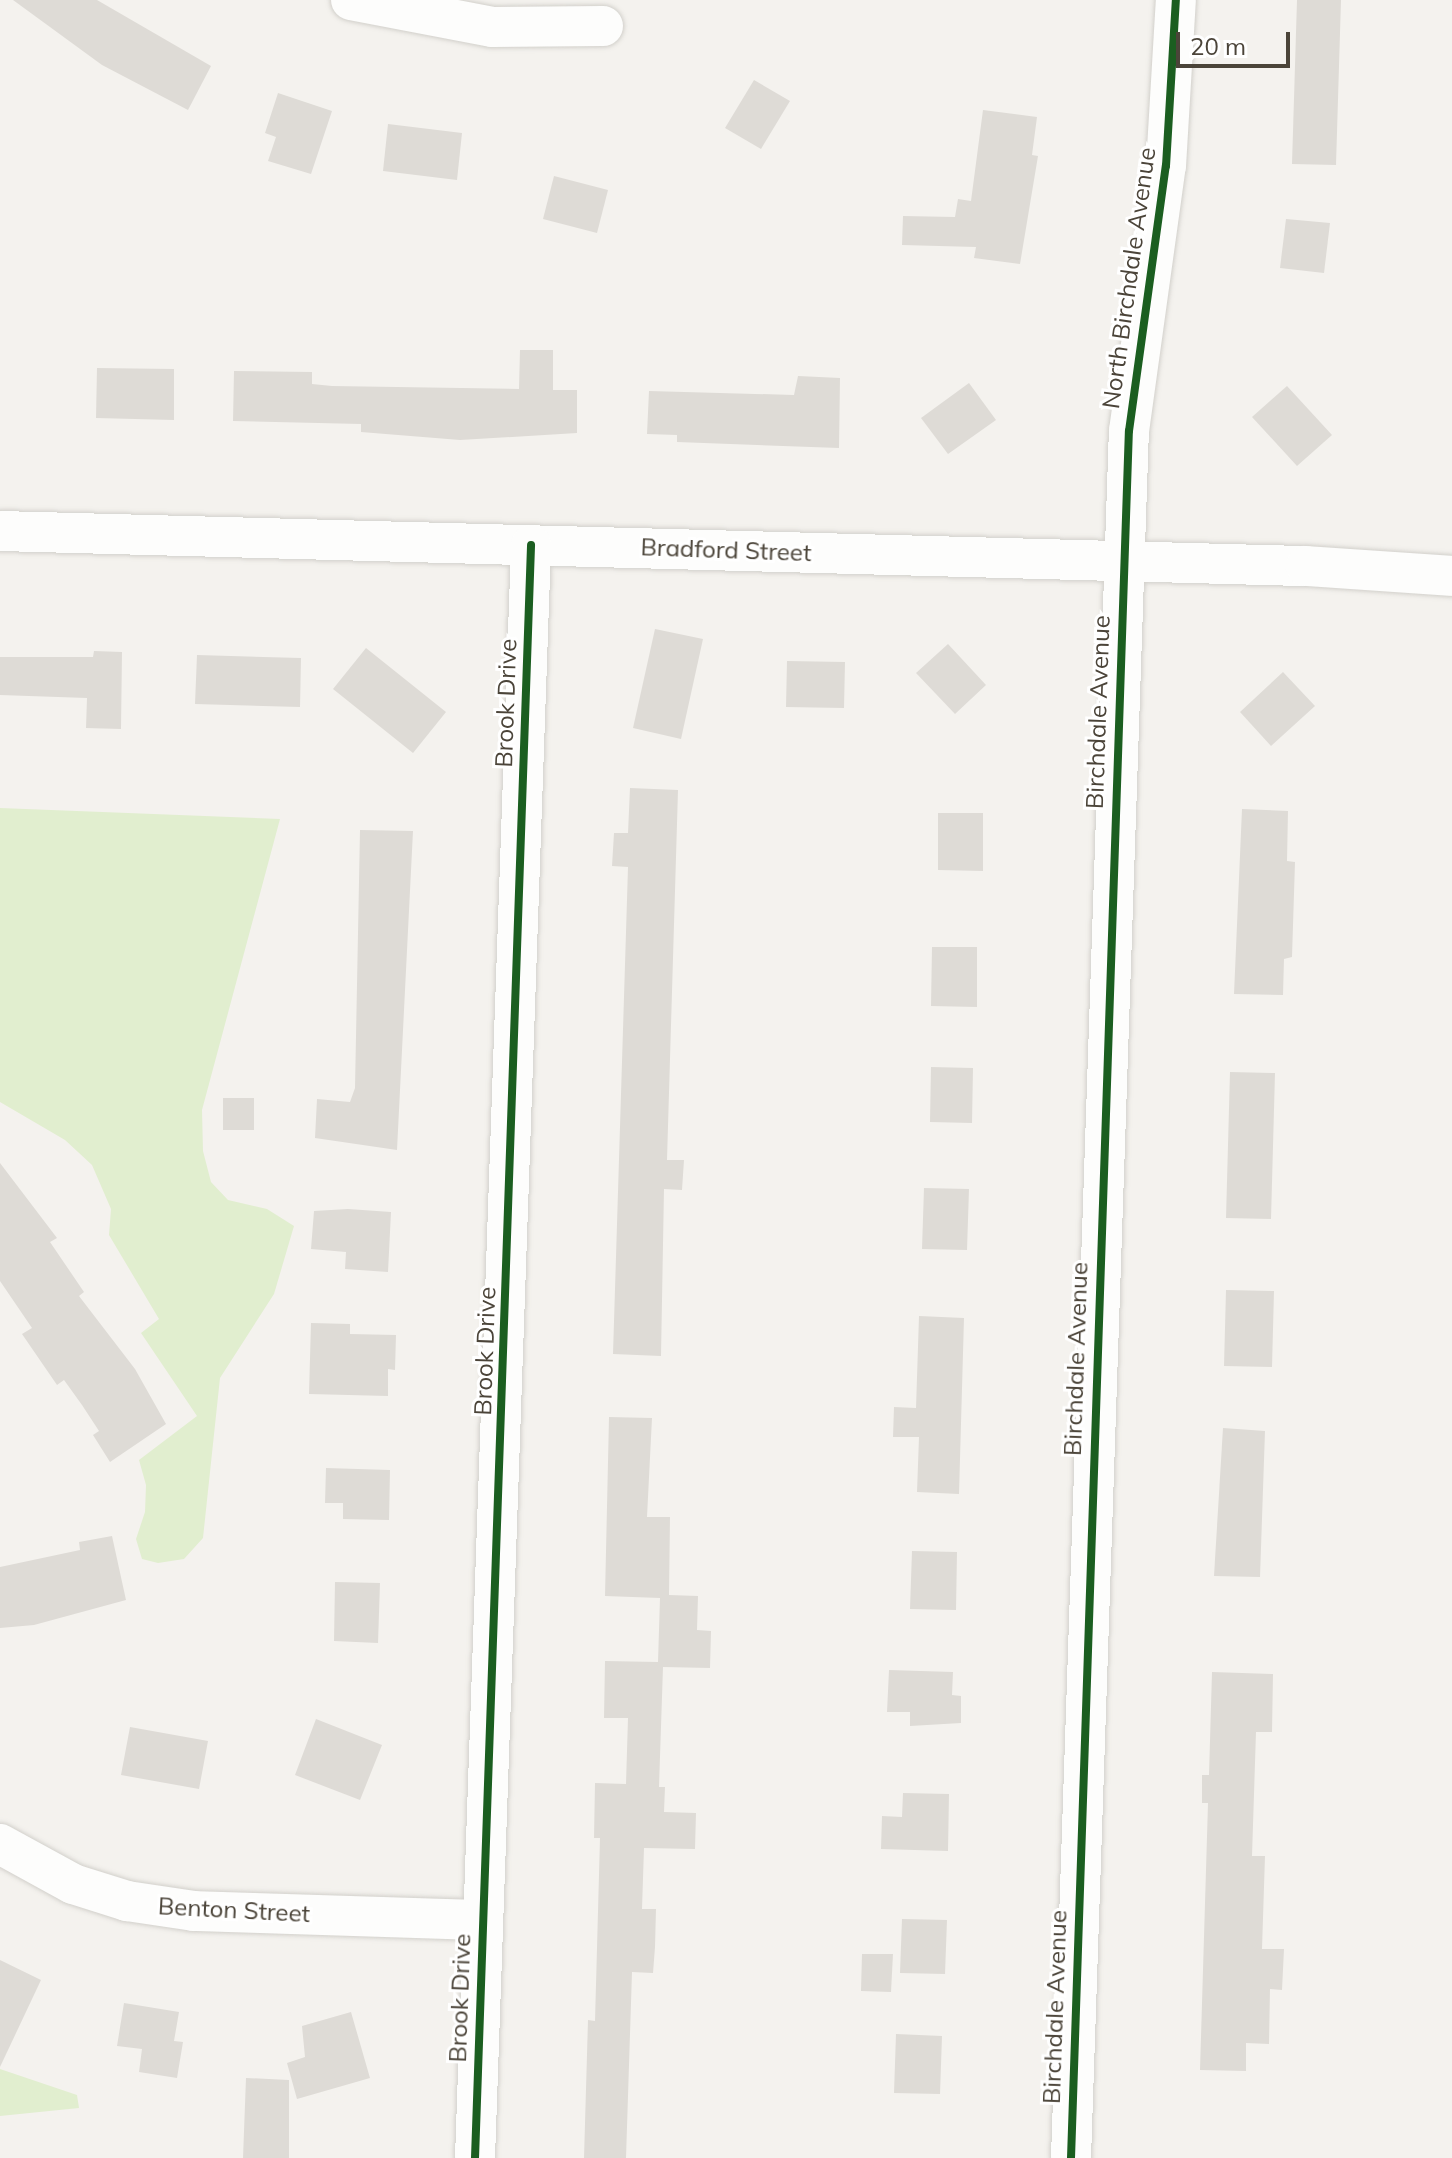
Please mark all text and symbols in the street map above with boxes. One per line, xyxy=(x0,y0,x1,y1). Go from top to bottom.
scale bar xyxy=(1180,16,1294,66)
text: 20 m xyxy=(1190,31,1246,61)
street label: North Birchdale Avenue xyxy=(1096,145,1162,411)
street label: Bradford Street xyxy=(640,533,812,567)
street label: Birchdale Avenue xyxy=(1080,615,1116,809)
street label: Brook Drive xyxy=(489,638,523,768)
street label: Birchdale Avenue xyxy=(1058,1262,1094,1456)
street label: Brook Drive xyxy=(468,1286,502,1416)
street label: Benton Street xyxy=(157,1892,311,1928)
street label: Birchdale Avenue xyxy=(1037,1910,1073,2104)
street label: Brook Drive xyxy=(443,1933,477,2063)

